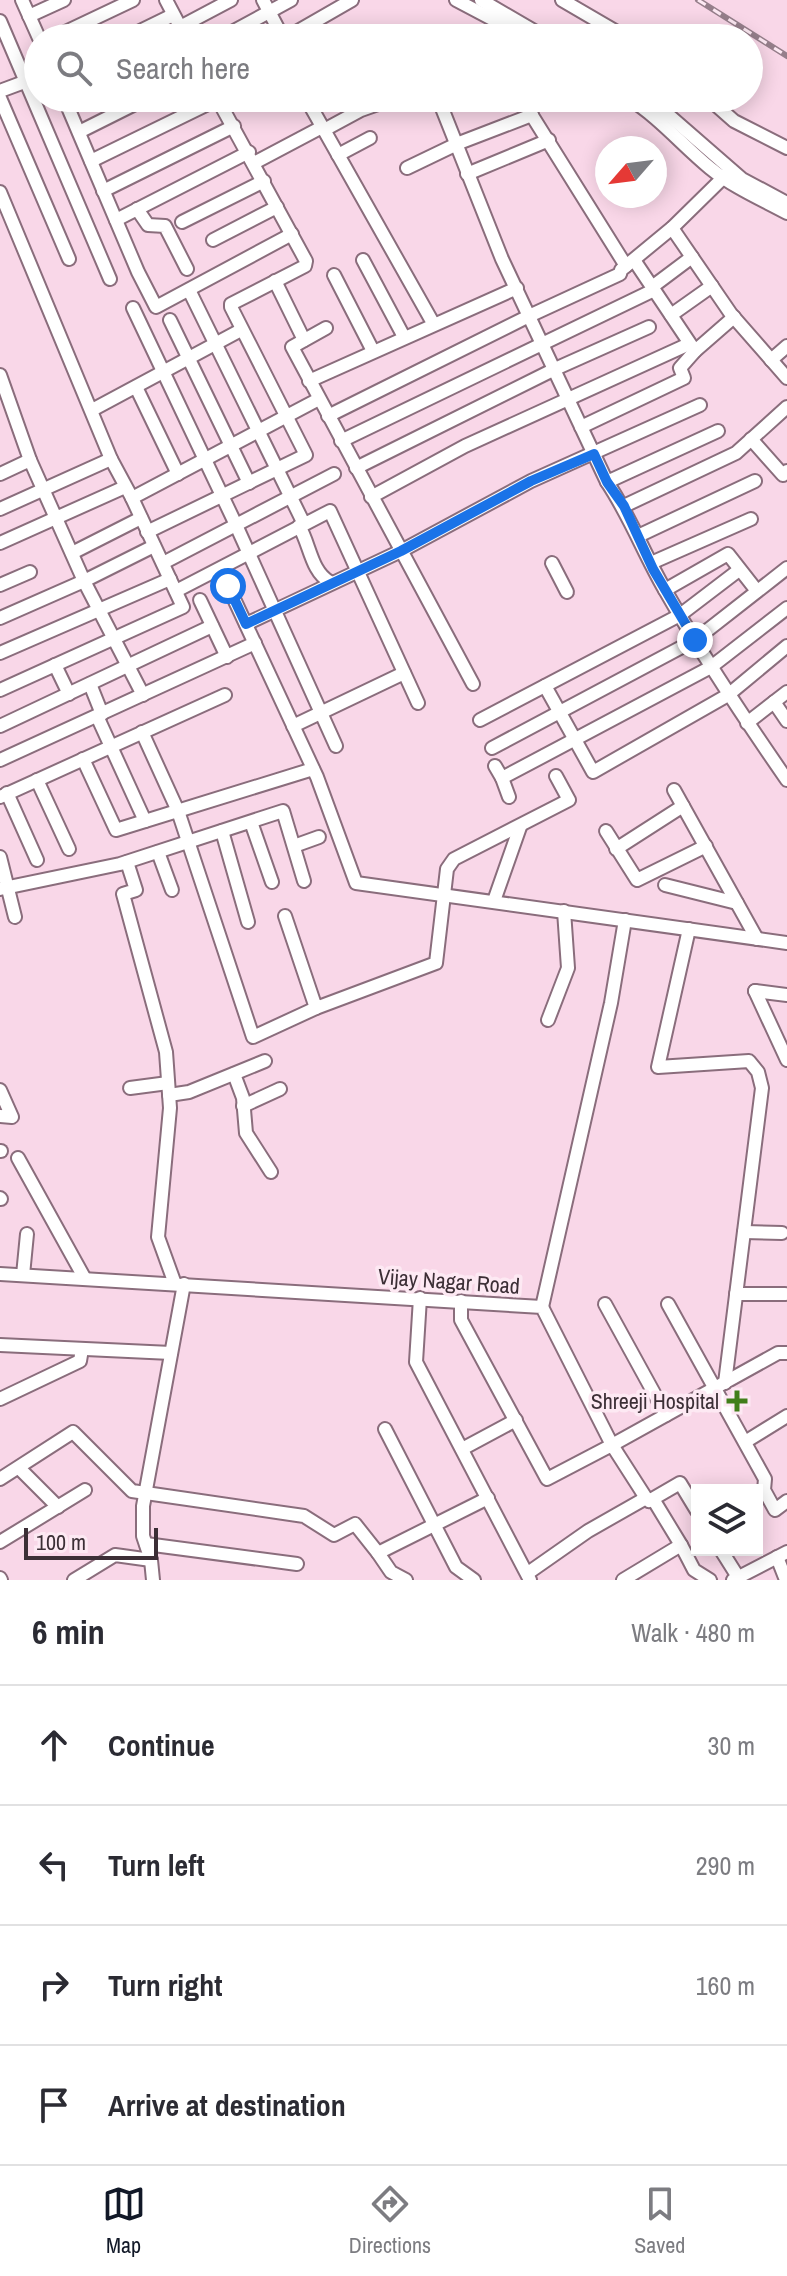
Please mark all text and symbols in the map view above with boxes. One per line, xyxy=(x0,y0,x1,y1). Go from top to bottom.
search box xyxy=(24,24,763,112)
icon: search xyxy=(52,46,96,90)
text: Search here xyxy=(116,48,250,88)
north arrow xyxy=(595,136,667,208)
route start xyxy=(210,568,246,604)
route end xyxy=(677,622,713,658)
street label: Vijay Nagar Road xyxy=(377,1261,521,1301)
place label: Shreeji Hospital xyxy=(591,1386,719,1416)
marker: Shreeji Hospital xyxy=(726,1390,748,1412)
map controls xyxy=(691,1484,763,1556)
button: layers xyxy=(691,1484,763,1556)
scale bar xyxy=(24,1524,158,1560)
text: 100 m xyxy=(36,1527,86,1557)
text: 6 min xyxy=(32,1609,105,1655)
text: Walk · 480 m xyxy=(631,1615,755,1650)
icon: ahead xyxy=(32,1723,76,1767)
text: Continue xyxy=(108,1725,215,1765)
text: 30 m xyxy=(708,1728,755,1763)
icon: left xyxy=(32,1843,76,1887)
text: Turn left xyxy=(108,1845,205,1885)
text: 290 m xyxy=(696,1848,755,1883)
icon: right xyxy=(32,1963,76,2007)
text: Turn right xyxy=(108,1965,222,2005)
text: 160 m xyxy=(696,1968,755,2003)
icon: arrive xyxy=(32,2083,76,2127)
text: Arrive at destination xyxy=(108,2085,346,2125)
tab: Map xyxy=(102,2182,146,2260)
tab: Directions xyxy=(349,2182,431,2260)
tab: Saved xyxy=(634,2182,685,2260)

